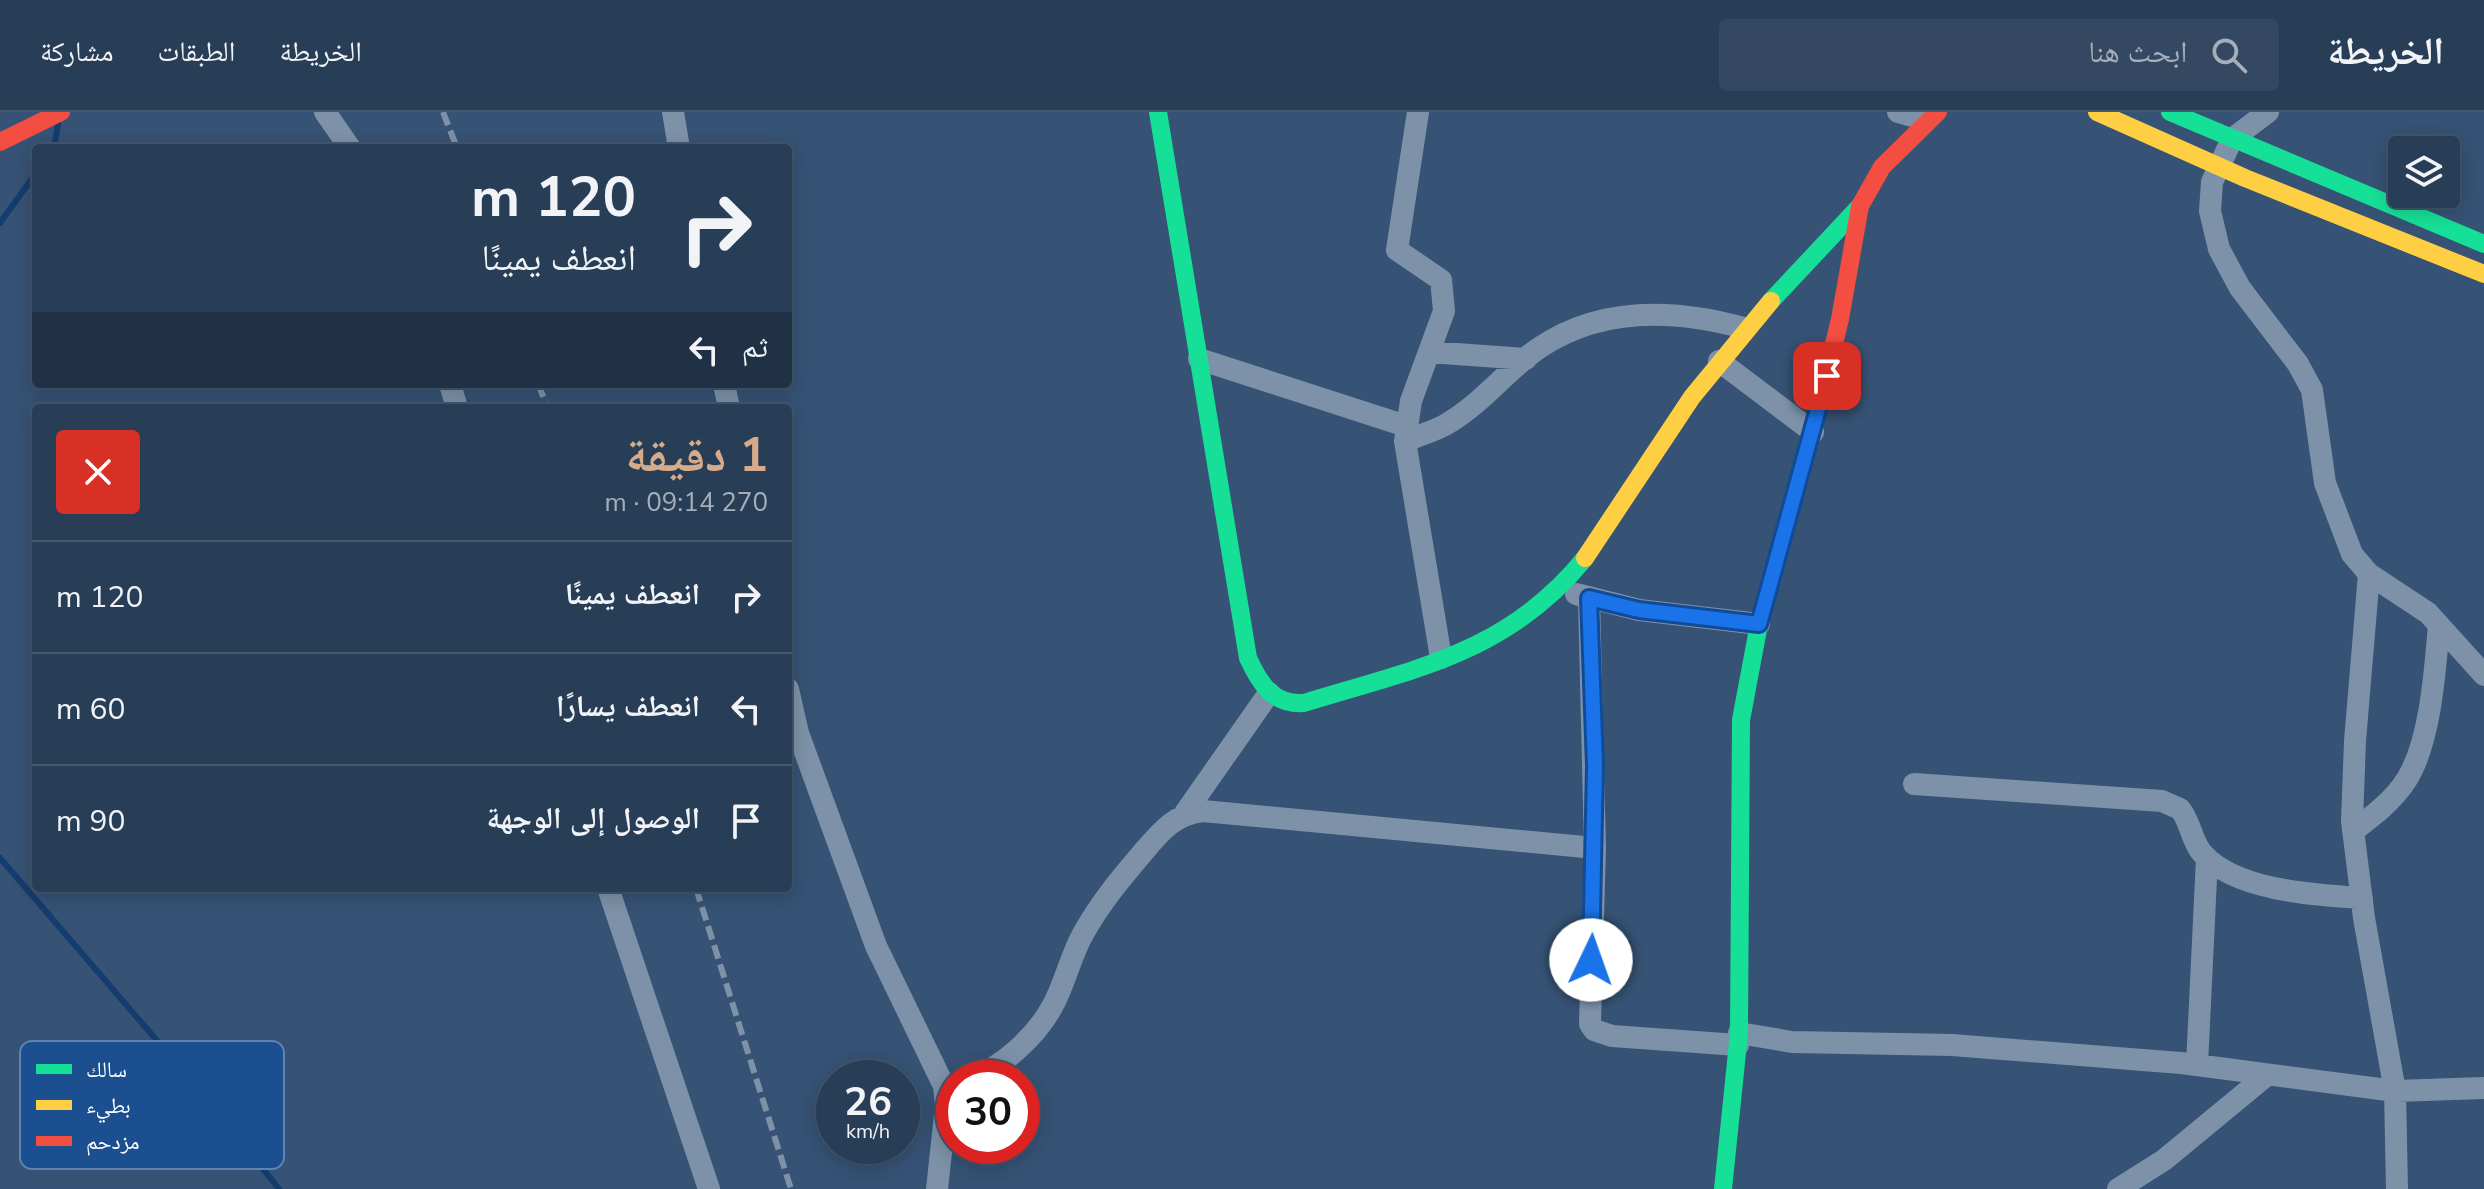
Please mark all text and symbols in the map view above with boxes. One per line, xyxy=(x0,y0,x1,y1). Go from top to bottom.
search box xyxy=(1719,19,2279,91)
text: الخريطة xyxy=(2327,26,2444,77)
text: ابحث هنا xyxy=(2088,32,2187,73)
text: مشاركة xyxy=(40,33,114,71)
text: الطبقات xyxy=(158,33,235,71)
text: الخريطة xyxy=(279,33,362,71)
icon: search xyxy=(2207,33,2251,77)
map controls xyxy=(2388,136,2460,208)
button: layers xyxy=(2388,136,2460,208)
text: 120 m xyxy=(471,159,636,236)
icon: right xyxy=(664,176,768,280)
text: انعطف يمينًا xyxy=(482,234,636,283)
text: ثم xyxy=(742,327,768,368)
icon: left xyxy=(682,328,726,372)
pin xyxy=(1793,342,1861,410)
icon: arrive xyxy=(1805,354,1849,398)
text: 1 دقيقة xyxy=(625,422,768,488)
button: close xyxy=(56,430,140,514)
text: 270 m · 09:14 xyxy=(605,485,768,520)
text: انعطف يمينًا xyxy=(565,574,700,615)
icon: right xyxy=(724,575,768,619)
text: 120 m xyxy=(56,577,143,618)
text: انعطف يسارًا xyxy=(556,686,700,727)
icon: left xyxy=(724,687,768,731)
text: 60 m xyxy=(56,689,125,730)
text: الوصول إلى الوجهة xyxy=(487,798,700,839)
icon: arrive xyxy=(724,799,768,843)
text: 90 m xyxy=(56,801,125,842)
position arrow xyxy=(1549,918,1633,1002)
legend xyxy=(20,1041,284,1169)
text: سالك xyxy=(86,1055,127,1085)
speed limit sign: 30 xyxy=(936,1060,1040,1164)
text: 26 xyxy=(844,1075,892,1129)
text: بطيء xyxy=(86,1091,131,1123)
text: km/h xyxy=(846,1118,890,1145)
text: مزدحم xyxy=(86,1127,140,1157)

